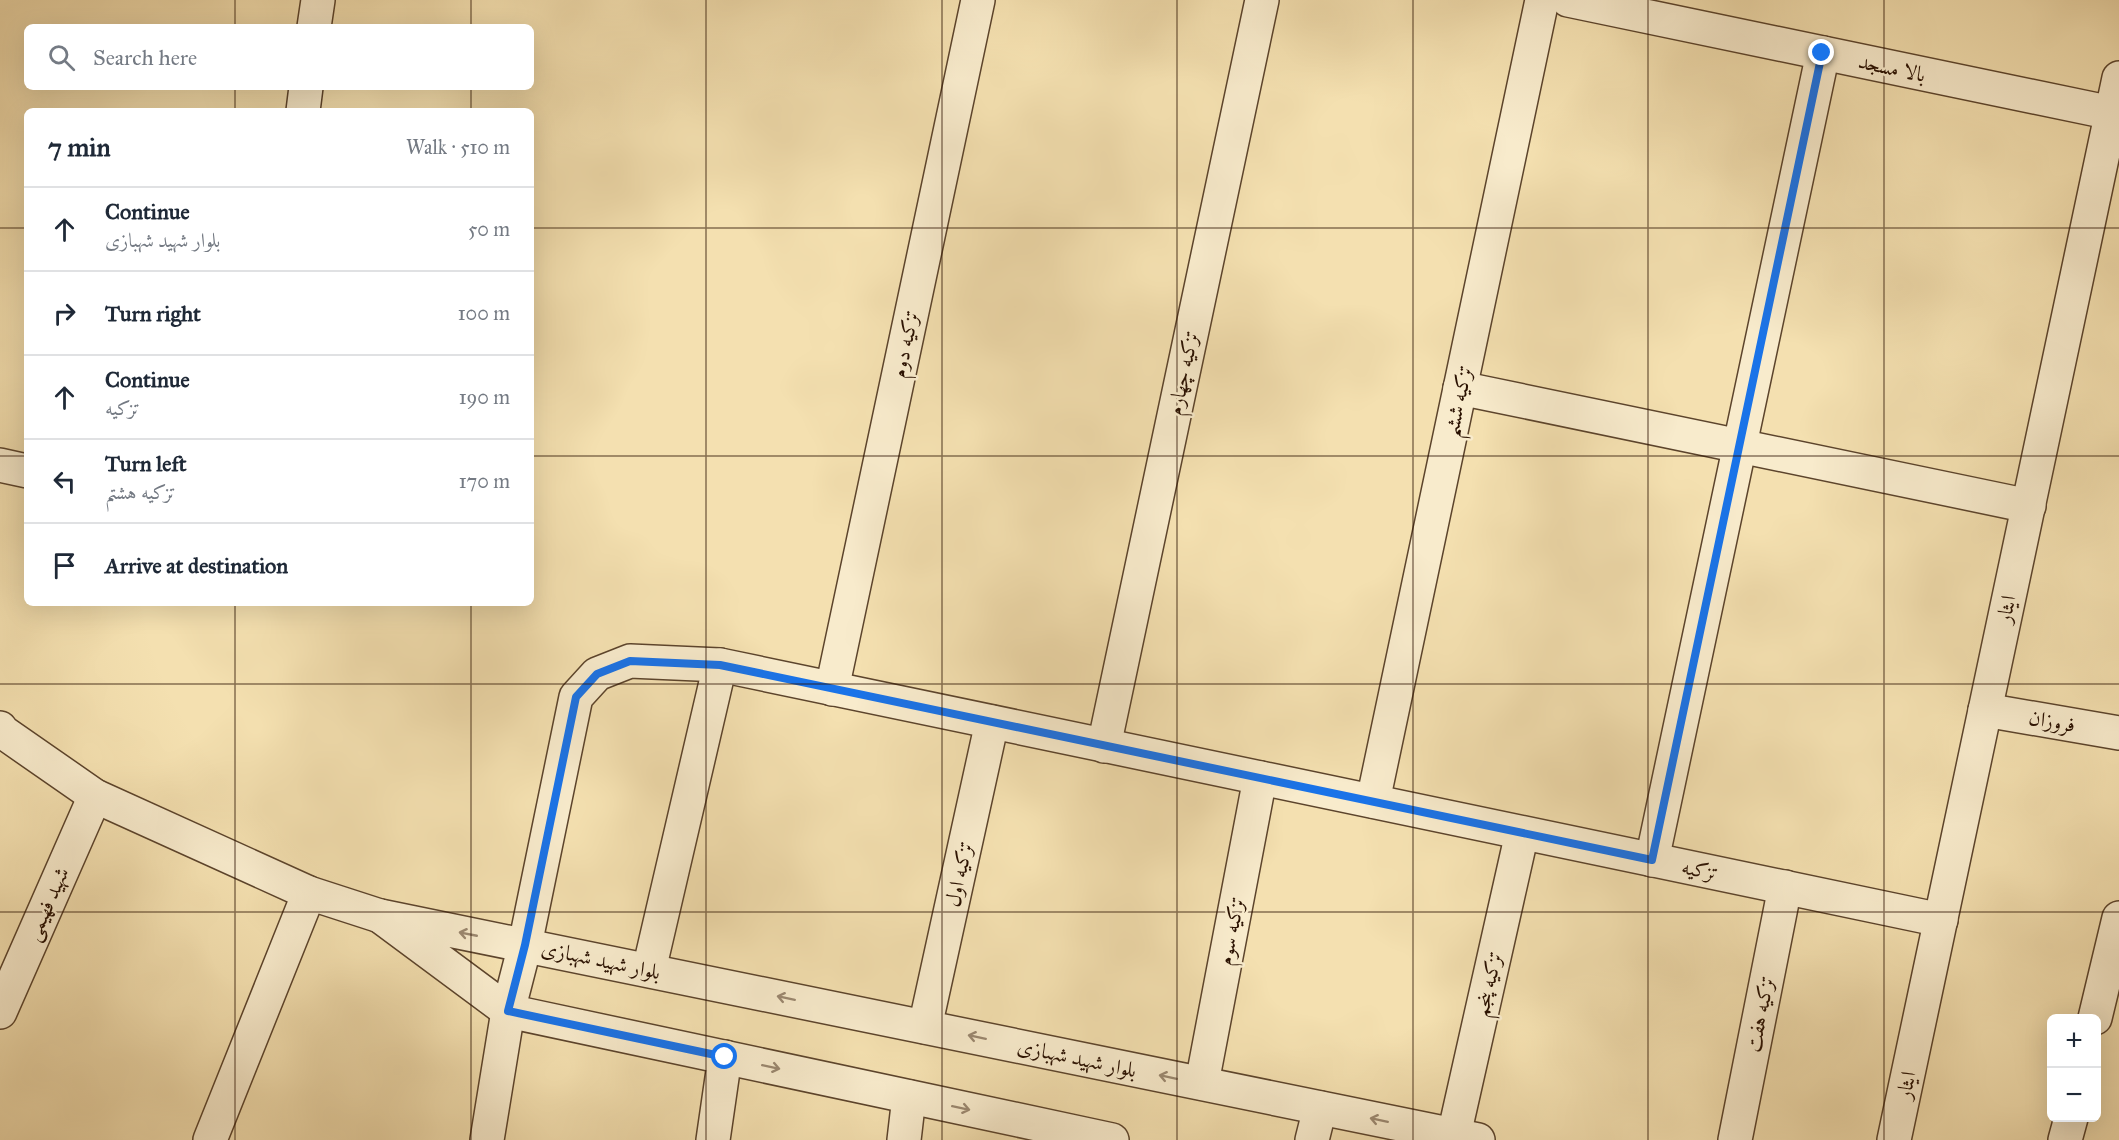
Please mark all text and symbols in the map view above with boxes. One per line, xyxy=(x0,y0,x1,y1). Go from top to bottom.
search box xyxy=(24,24,534,90)
route end xyxy=(1808,39,1834,65)
icon: search xyxy=(45,41,78,74)
text: Search here xyxy=(93,44,197,71)
street label: بالا مسجد xyxy=(1856,48,1928,88)
text: 7 min xyxy=(48,131,111,163)
text: Walk · 510 m xyxy=(406,135,510,159)
text: Continue xyxy=(105,198,190,225)
icon: ahead xyxy=(48,213,81,246)
text: 50 m xyxy=(468,217,510,241)
text: بلوار شهید شهبازی xyxy=(105,228,220,252)
icon: right xyxy=(48,297,81,330)
text: Turn right xyxy=(105,300,201,327)
text: 100 m xyxy=(458,301,510,325)
street label: تزکیه دوم xyxy=(885,308,930,381)
street label: تزکیه چهارم xyxy=(1161,328,1210,419)
street label: تزکیه ششم xyxy=(1438,363,1486,441)
text: Continue xyxy=(105,366,190,393)
icon: ahead xyxy=(48,381,81,414)
text: 190 m xyxy=(459,385,510,409)
text: تزکیه xyxy=(105,396,140,420)
text: Turn left xyxy=(105,450,187,477)
icon: left xyxy=(48,465,81,498)
text: 170 m xyxy=(459,469,510,493)
text: تزکیه هشتم xyxy=(105,480,176,504)
icon: arrive xyxy=(48,549,81,582)
text: Arrive at destination xyxy=(105,552,288,579)
street label: ایثار xyxy=(1990,593,2022,627)
street label: فروزان xyxy=(2027,704,2077,738)
street label: تزکیه اول xyxy=(939,839,979,909)
street label: تزکیه xyxy=(1679,853,1721,887)
street label: شهید فهیمی xyxy=(19,863,76,945)
street label: تزکیه سوم xyxy=(1212,894,1255,969)
one-way arrow xyxy=(459,927,478,939)
street label: بلوار شهید شهبازی xyxy=(539,935,663,986)
street label: تزکیه پنجم xyxy=(1468,949,1515,1021)
street label: تزکیه هفت xyxy=(1740,974,1780,1054)
one-way arrow xyxy=(777,992,796,1003)
map controls xyxy=(2047,1014,2101,1122)
button: + xyxy=(2047,1014,2101,1068)
one-way arrow xyxy=(968,1031,987,1042)
street label: بلوار شهید شهبازی xyxy=(1015,1033,1139,1084)
route start xyxy=(711,1043,737,1069)
one-way arrow xyxy=(760,1062,780,1073)
button: − xyxy=(2047,1068,2101,1122)
street label: ایثار xyxy=(1890,1069,1922,1103)
one-way arrow xyxy=(1159,1070,1178,1082)
one-way arrow xyxy=(951,1103,971,1114)
one-way arrow xyxy=(1370,1114,1390,1125)

